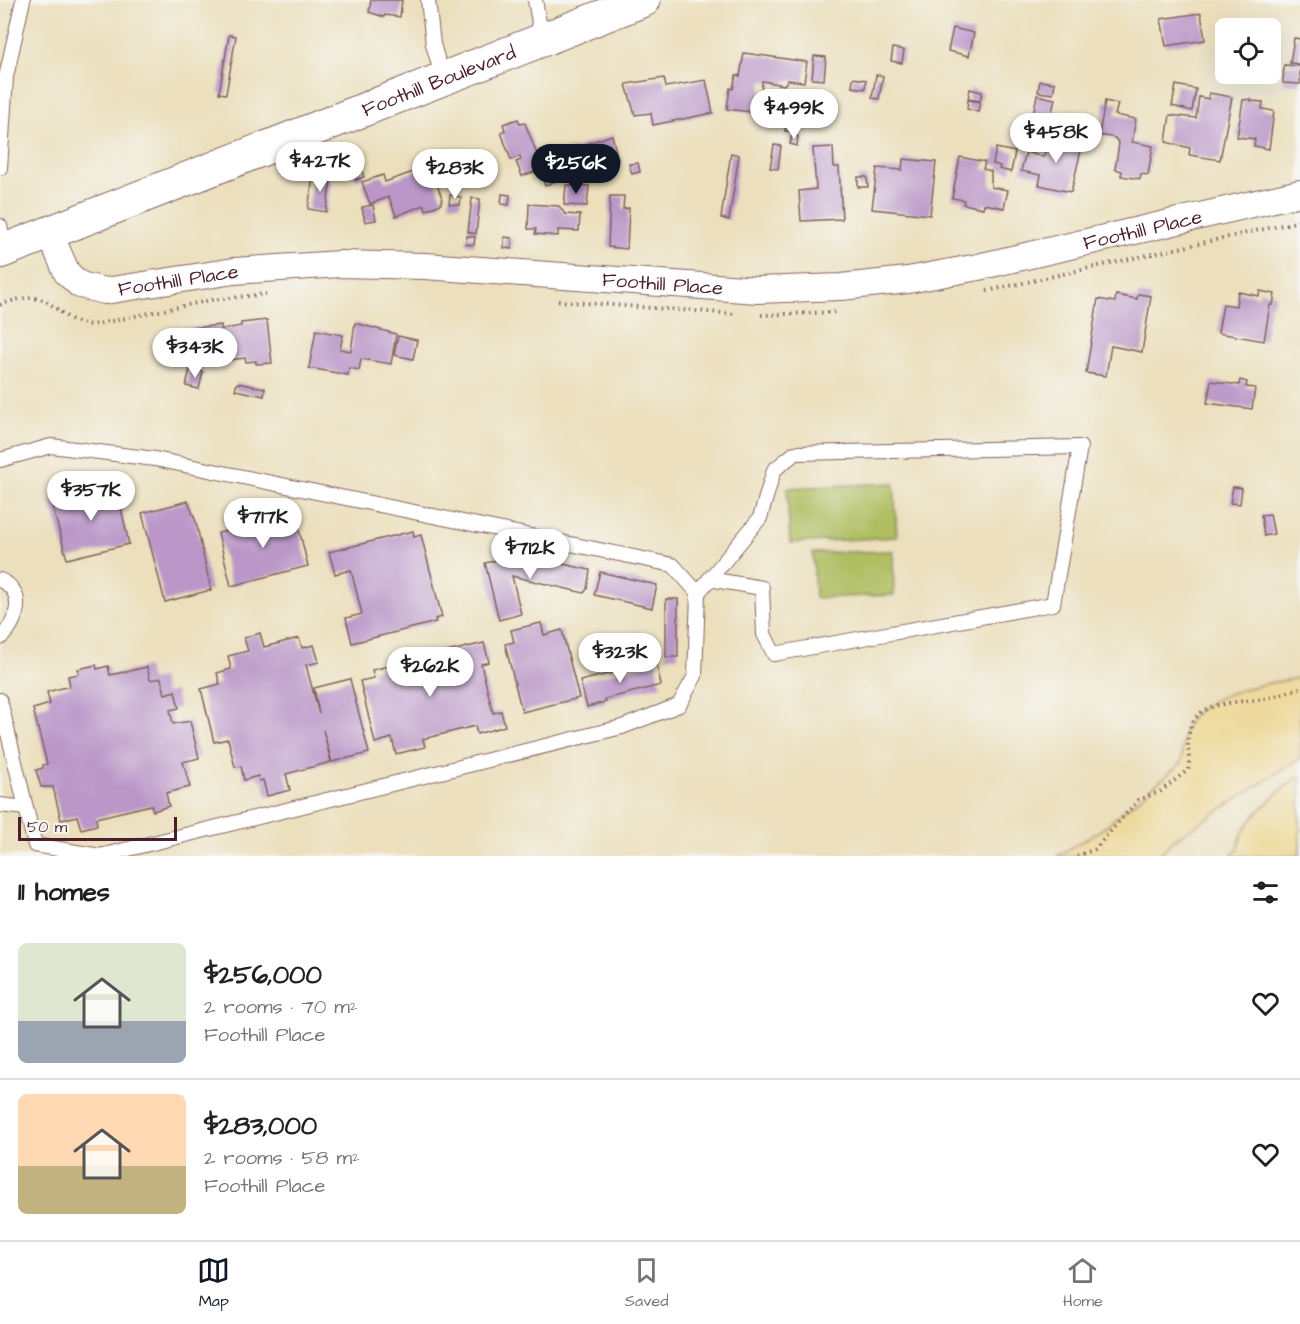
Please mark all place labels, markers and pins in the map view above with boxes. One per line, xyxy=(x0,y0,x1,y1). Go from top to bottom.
pin: $499K xyxy=(752,89,836,140)
pin: $458K xyxy=(1014,113,1098,164)
pin: $427K xyxy=(278,142,362,193)
pin: $256K xyxy=(534,144,618,195)
pin: $283K xyxy=(413,149,497,200)
pin: $343K xyxy=(153,328,237,379)
pin: $357K xyxy=(49,471,133,522)
pin: $717K xyxy=(221,498,305,549)
pin: $712K xyxy=(488,529,572,580)
pin: $323K xyxy=(578,633,662,684)
pin: $262K xyxy=(388,647,472,698)

